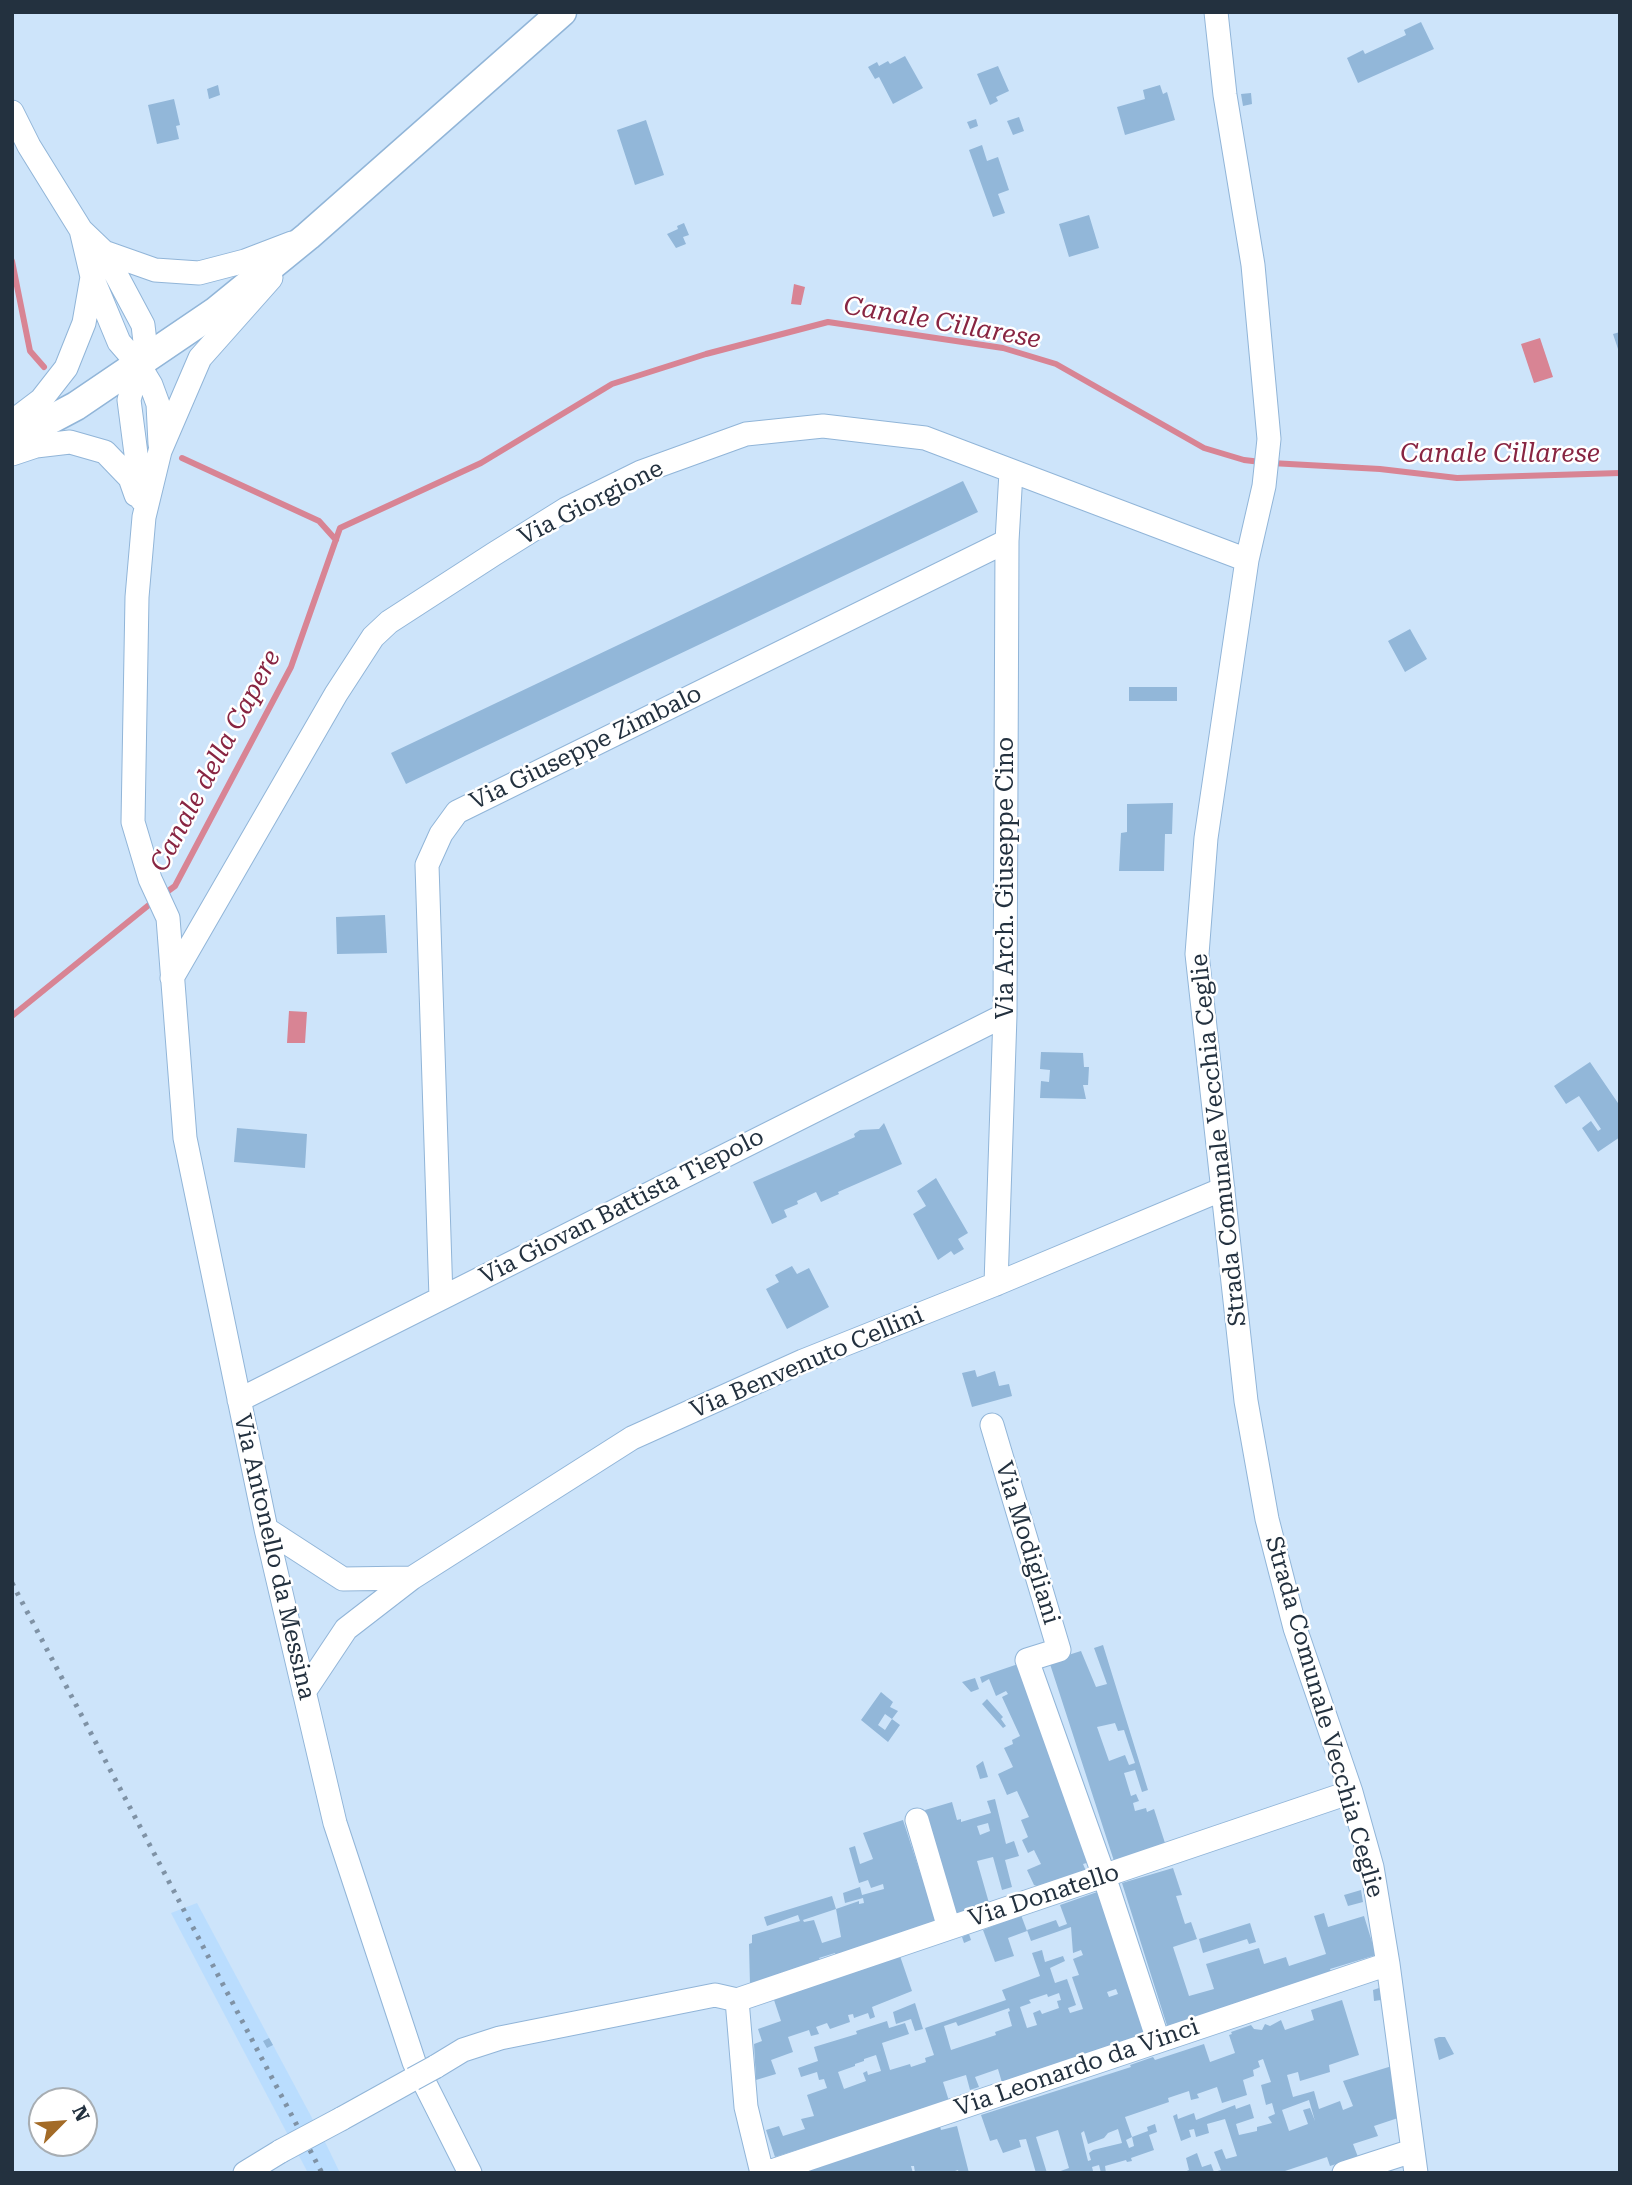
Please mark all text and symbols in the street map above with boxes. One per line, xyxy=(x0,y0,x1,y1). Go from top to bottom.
water label: Canale Cillarese xyxy=(841,290,1043,356)
water label: Canale Cillarese xyxy=(1400,438,1600,470)
street label: Via Giorgione xyxy=(514,454,668,552)
water label: Canale della Capere xyxy=(144,645,288,877)
street label: Via Giuseppe Zimbalo xyxy=(465,679,707,817)
street label: Via Arch. Giuseppe Cino xyxy=(992,737,1020,1019)
street label: Strada Comunale Vecchia Ceglie xyxy=(1185,952,1253,1328)
street label: Via Giovan Battista Tiepolo xyxy=(475,1123,769,1291)
street label: Via Benvenuto Cellini xyxy=(686,1301,928,1425)
street label: Via Antonello da Messina xyxy=(227,1411,321,1703)
street label: Via Modigliani xyxy=(989,1458,1065,1628)
street label: Strada Comunale Vecchia Ceglie xyxy=(1259,1533,1389,1901)
street label: Via Donatello xyxy=(965,1858,1123,1934)
street label: Via Leonardo da Vinci xyxy=(951,2013,1203,2123)
north arrow xyxy=(28,2087,98,2157)
text: N xyxy=(67,2102,94,2125)

